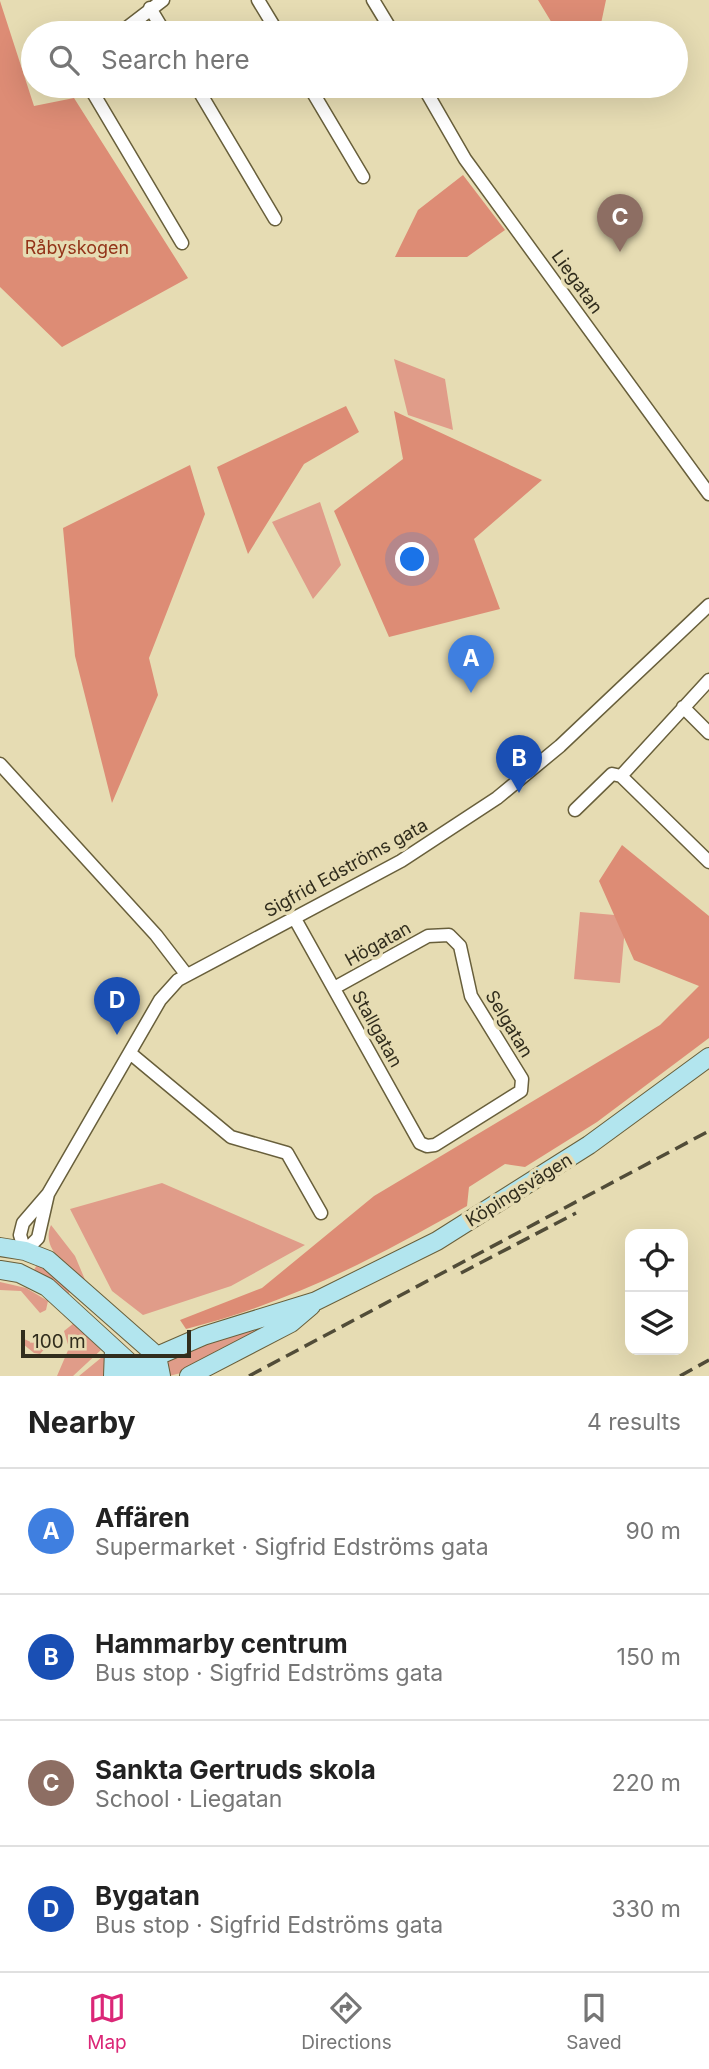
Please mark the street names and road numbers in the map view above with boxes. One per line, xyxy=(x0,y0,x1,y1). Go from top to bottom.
street label: Liegatan xyxy=(547,246,607,317)
street label: Sigfrid Edströms gata xyxy=(261,814,431,921)
street label: Högatan xyxy=(341,917,414,970)
street label: Selgatan xyxy=(481,986,538,1061)
street label: Stallgatan xyxy=(348,987,407,1071)
street label: Köpingsvägen xyxy=(462,1149,576,1231)

